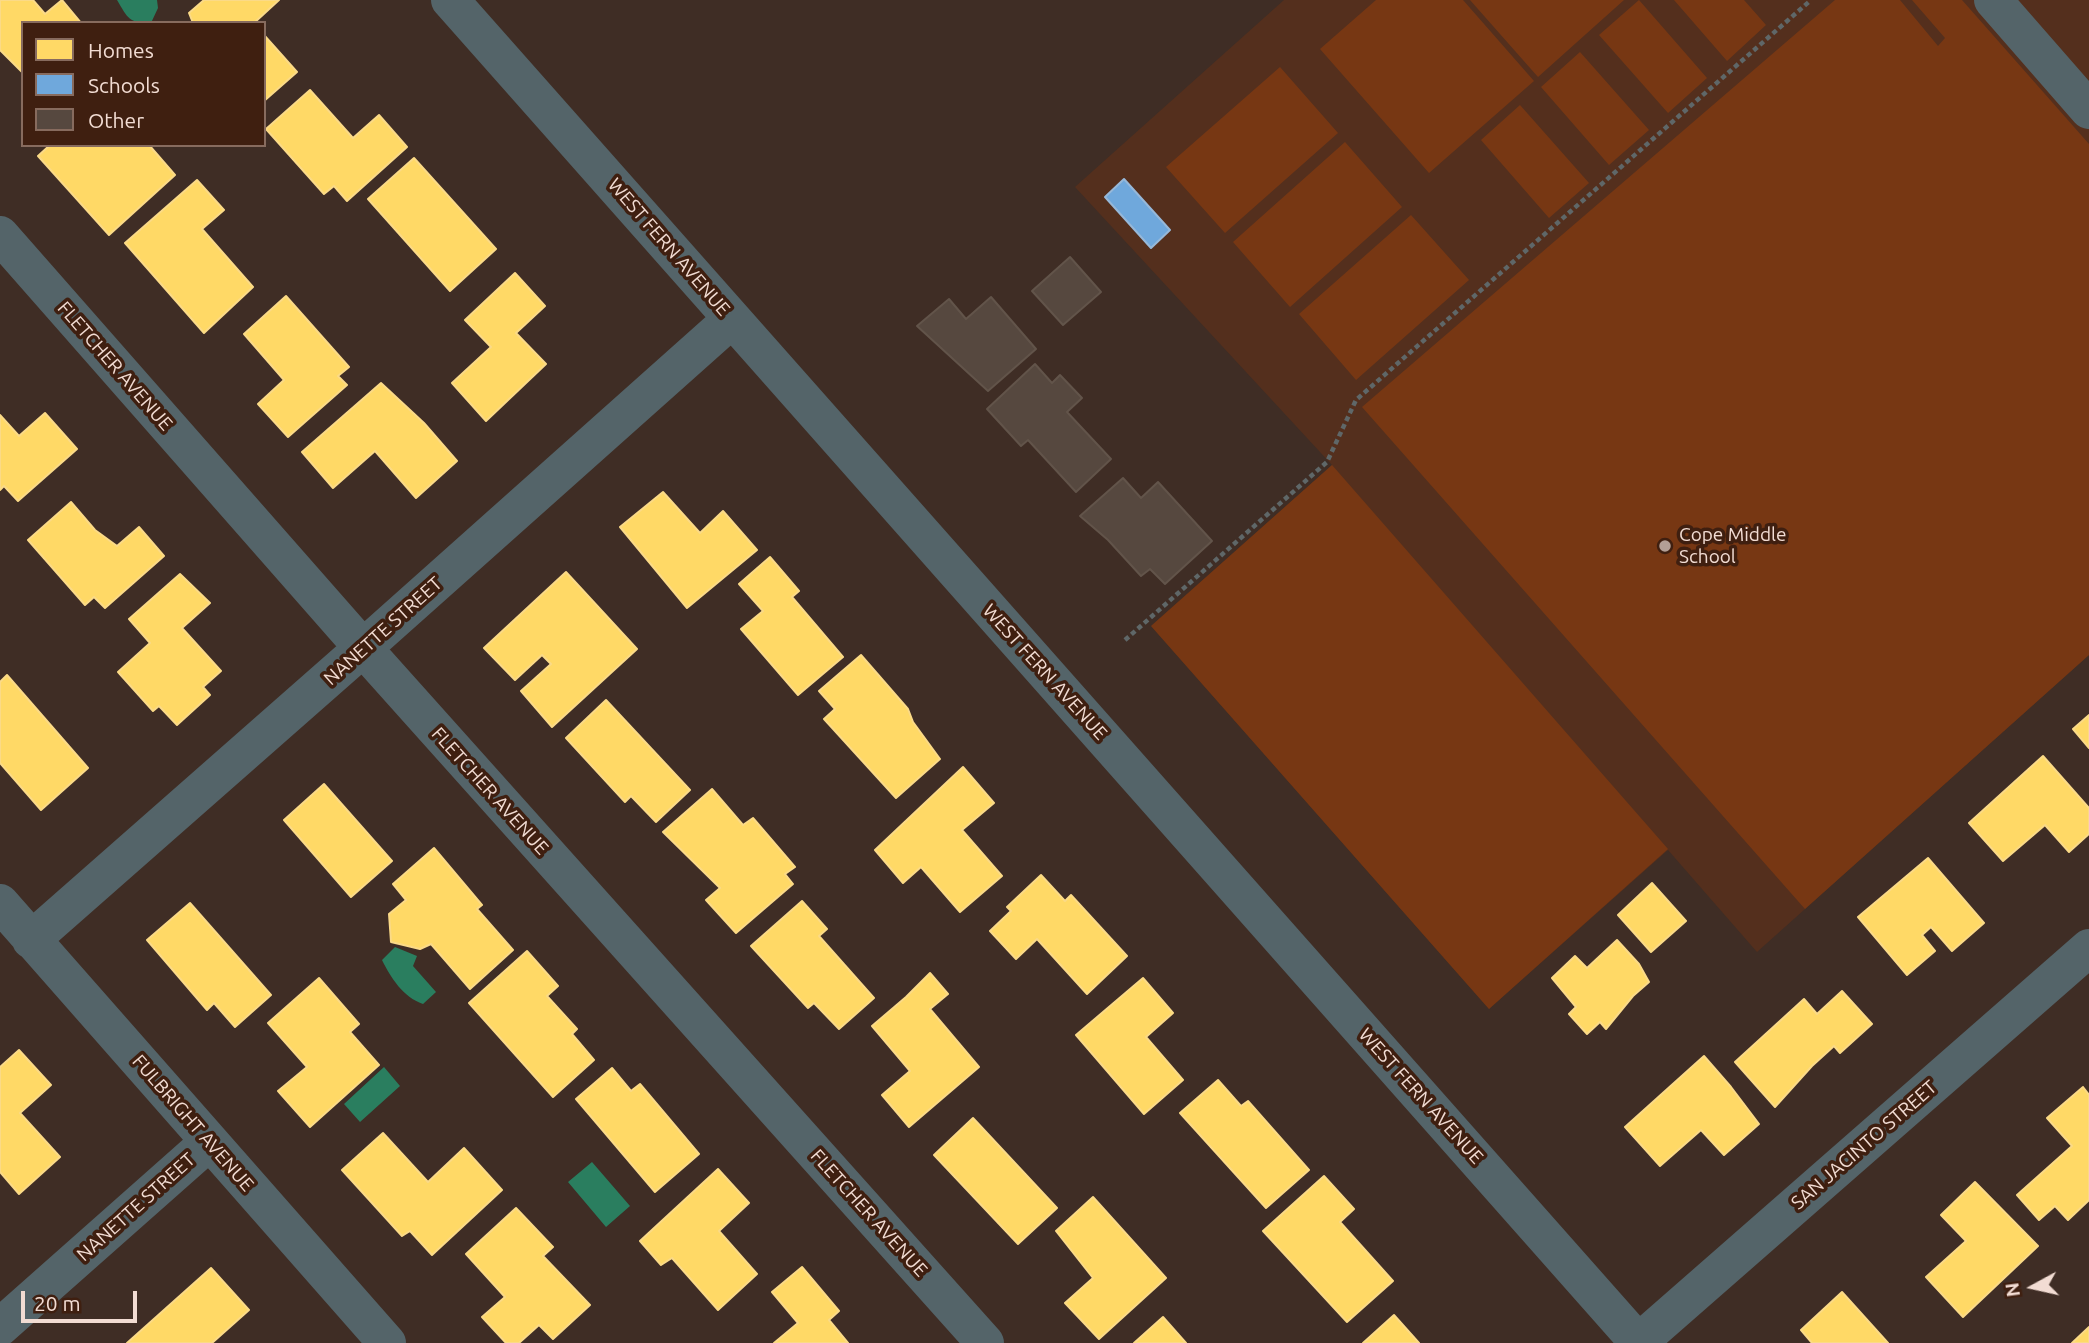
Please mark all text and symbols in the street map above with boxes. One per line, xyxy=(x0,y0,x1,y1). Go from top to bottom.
legend xyxy=(21,21,266,147)
text: Homes xyxy=(88,38,154,62)
text: Schools xyxy=(88,73,160,97)
text: Other xyxy=(88,108,144,132)
street label: WEST FERN AVENUE xyxy=(603,174,735,320)
street label: FLETCHER AVENUE xyxy=(53,297,177,435)
place label: Cope Middle School xyxy=(1679,524,1787,568)
marker: Cope Middle School xyxy=(1657,538,1673,554)
street label: NANETTE STREET xyxy=(319,572,447,690)
street label: WEST FERN AVENUE xyxy=(978,599,1112,745)
street label: FLETCHER AVENUE xyxy=(427,723,553,859)
street label: WEST FERN AVENUE xyxy=(1354,1023,1488,1169)
street label: FULBRIGHT AVENUE xyxy=(127,1050,259,1196)
street label: SAN JACINTO STREET xyxy=(1787,1076,1941,1214)
street label: FLETCHER AVENUE xyxy=(806,1145,932,1281)
street label: NANETTE STREET xyxy=(72,1148,200,1266)
north arrow xyxy=(1998,1252,2068,1322)
scale bar xyxy=(24,1276,140,1320)
text: N xyxy=(2000,1281,2024,1298)
text: 20 m xyxy=(34,1291,81,1315)

